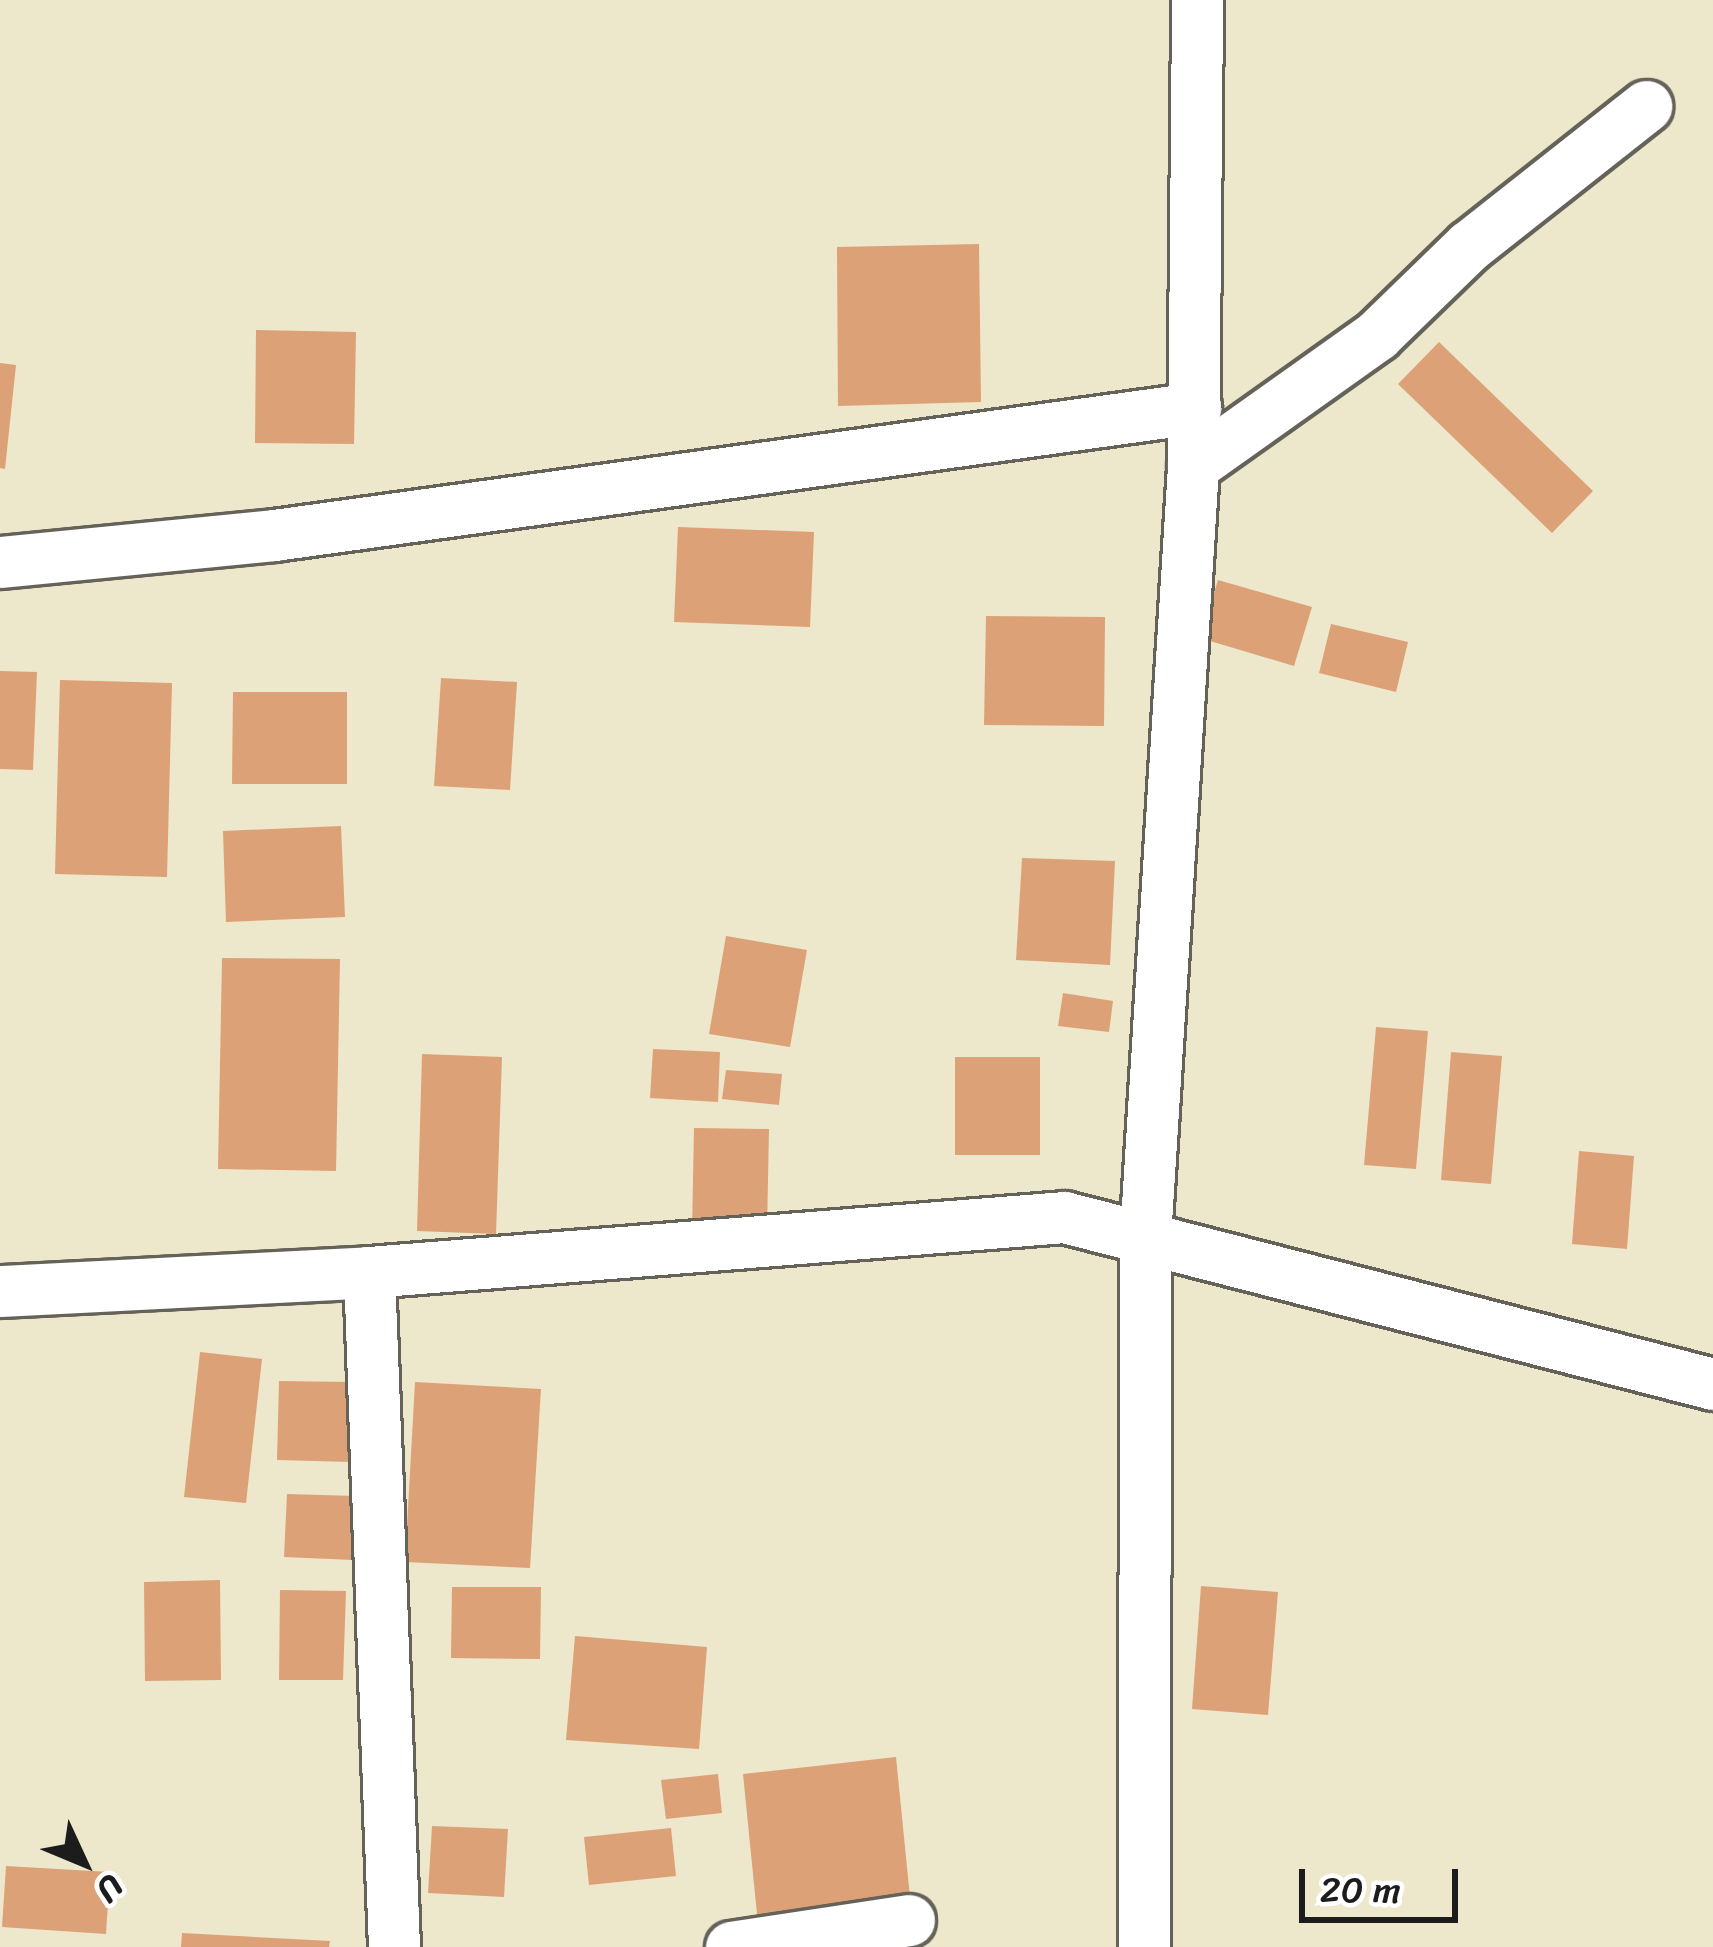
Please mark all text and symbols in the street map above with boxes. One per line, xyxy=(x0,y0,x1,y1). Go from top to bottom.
north arrow xyxy=(24,1803,144,1923)
scale bar xyxy=(1305,1845,1464,1919)
text: 20 m xyxy=(1320,1858,1401,1922)
text: U xyxy=(81,1860,138,1916)

